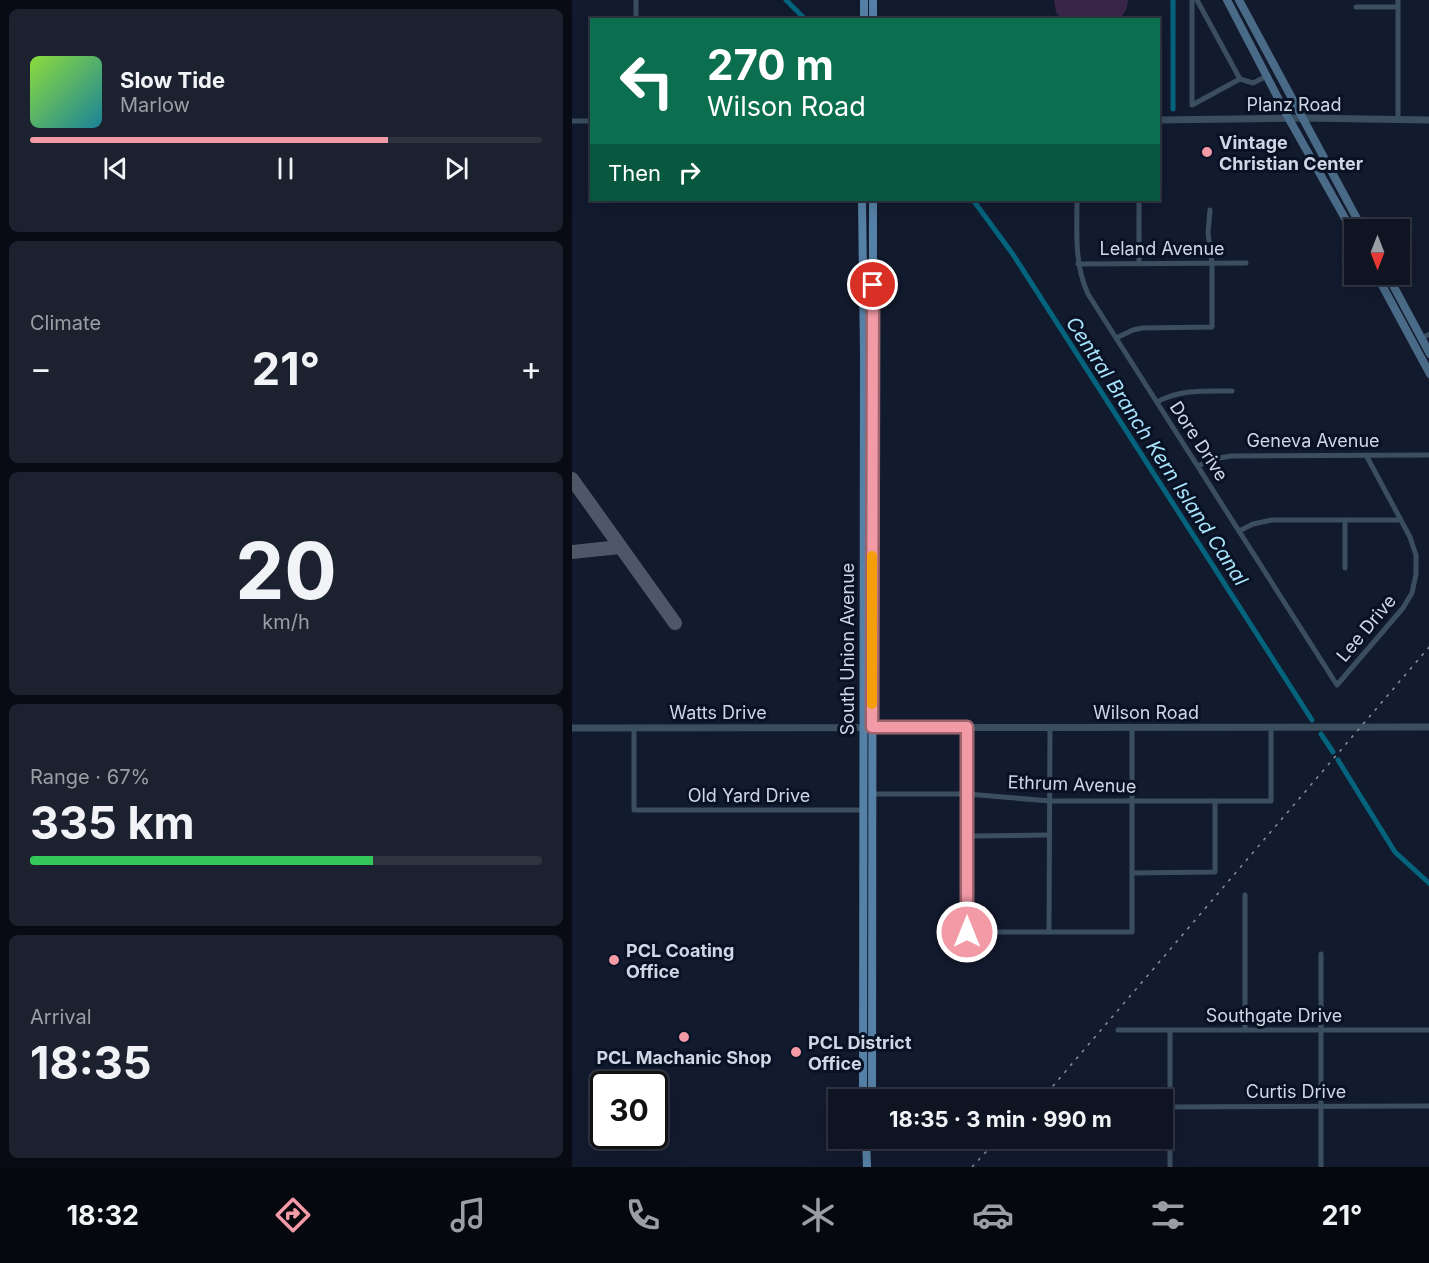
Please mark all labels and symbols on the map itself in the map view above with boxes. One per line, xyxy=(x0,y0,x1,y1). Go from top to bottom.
street label: Planz Road xyxy=(1246,94,1342,115)
place label: Vintage Christian Center xyxy=(1219,132,1363,174)
marker: Vintage Christian Center xyxy=(1200,145,1214,159)
north arrow xyxy=(1344,219,1410,285)
street label: Leland Avenue xyxy=(1099,238,1225,259)
pin xyxy=(847,259,898,310)
water label: Central Branch Kern Island Canal xyxy=(1061,312,1253,590)
street label: Dore Drive xyxy=(1166,397,1232,485)
street label: Geneva Avenue xyxy=(1246,430,1380,451)
street label: South Union Avenue xyxy=(837,563,858,735)
street label: Lee Drive xyxy=(1332,590,1400,666)
street label: Watts Drive xyxy=(669,702,767,723)
street label: Wilson Road xyxy=(1093,702,1199,723)
street label: Ethrum Avenue xyxy=(1007,771,1137,797)
street label: Old Yard Drive xyxy=(688,785,810,806)
position arrow xyxy=(935,900,999,964)
place label: PCL Coating Office xyxy=(626,940,734,982)
marker: PCL Coating Office xyxy=(607,953,621,967)
street label: Southgate Drive xyxy=(1206,1005,1342,1026)
marker: PCL Machanic Shop xyxy=(677,1030,691,1044)
place label: PCL District Office xyxy=(808,1032,912,1074)
marker: PCL District Office xyxy=(789,1045,803,1059)
place label: PCL Machanic Shop xyxy=(596,1047,772,1068)
speed limit sign: 30 xyxy=(590,1071,668,1149)
street label: Curtis Drive xyxy=(1246,1081,1346,1102)

